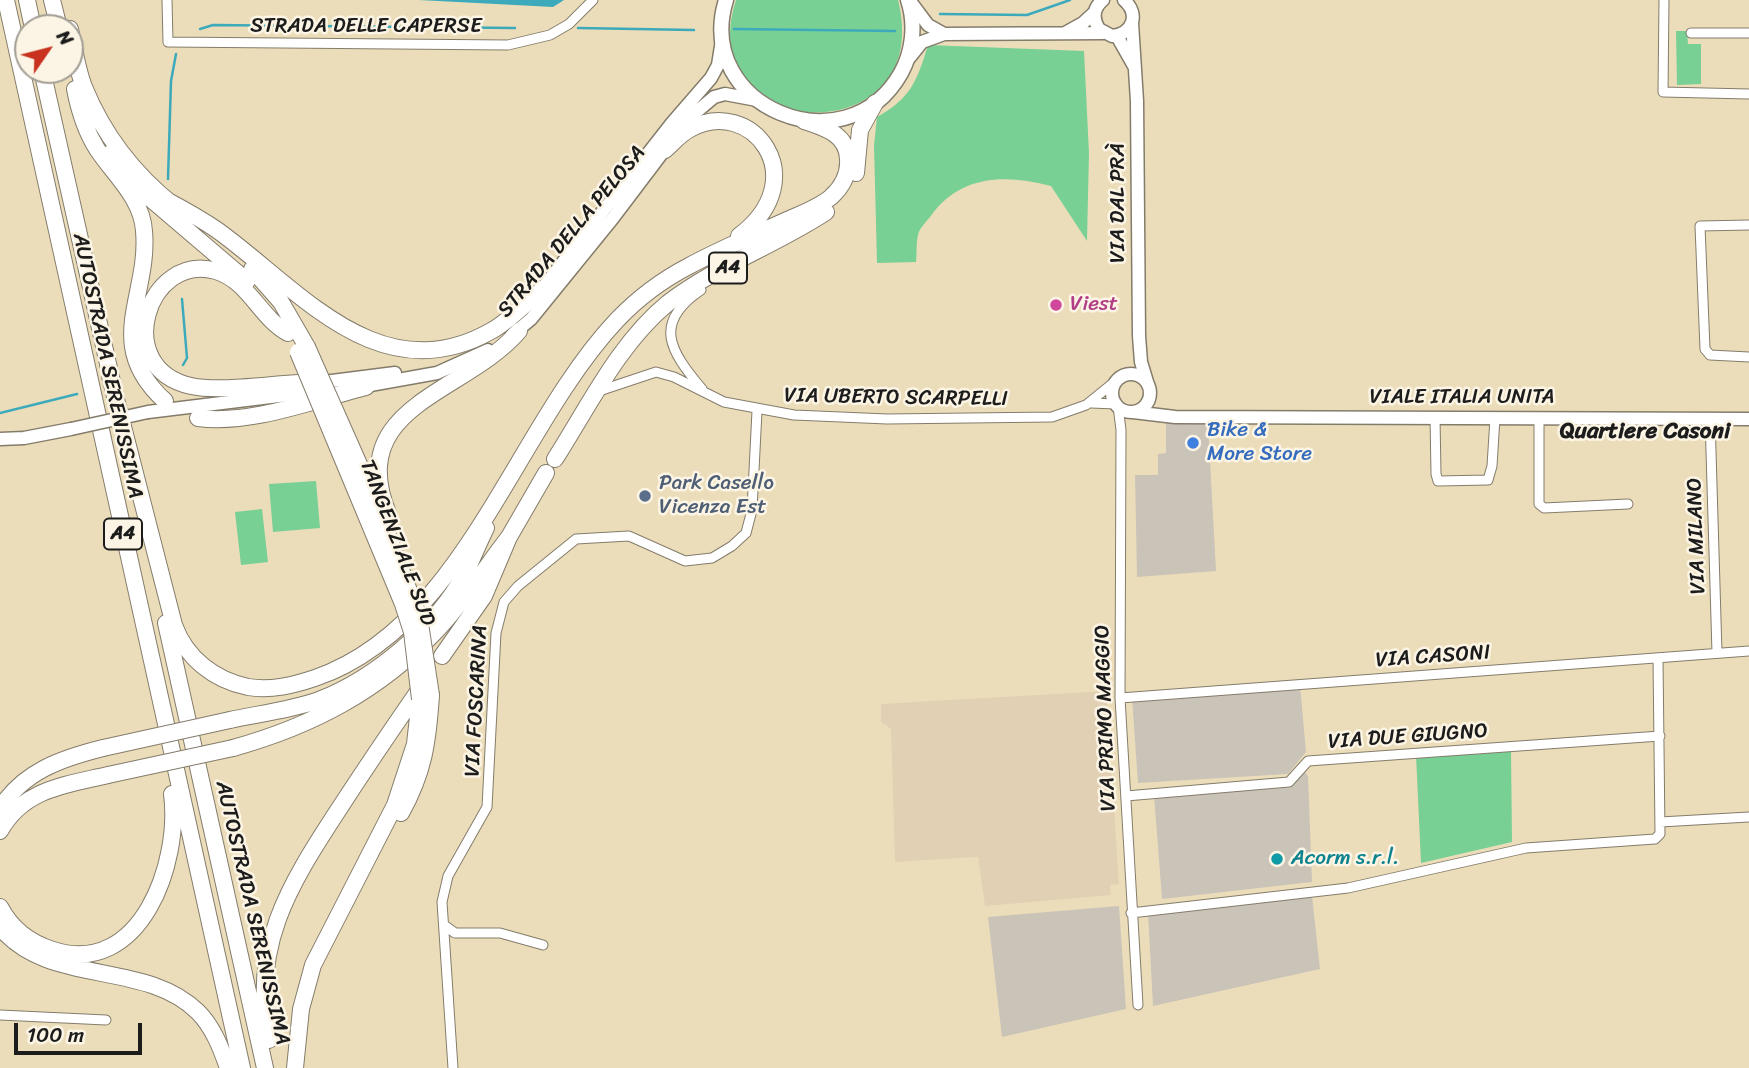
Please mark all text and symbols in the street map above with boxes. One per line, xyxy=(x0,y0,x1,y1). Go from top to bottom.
north arrow xyxy=(14,14,84,84)
street label: STRADA DELLE CAPERSE xyxy=(250,14,482,40)
text: N xyxy=(48,23,82,53)
street label: STRADA DELLA PELOSA xyxy=(493,141,651,323)
street label: VIA DAL PRÀ xyxy=(1106,143,1132,263)
street label: AUTOSTRADA SERENISSIMA xyxy=(67,231,147,501)
road number: A4 xyxy=(709,252,747,284)
place label: Viest xyxy=(1070,292,1118,318)
marker: Viest xyxy=(1048,297,1064,313)
street label: VIA UBERTO SCARPELLI xyxy=(784,383,1008,413)
street label: VIALE ITALIA UNITA xyxy=(1370,385,1554,411)
place label: Bike & More Store xyxy=(1207,418,1312,468)
district label: Quartiere Casoni xyxy=(1560,418,1730,446)
marker: Bike & More Store xyxy=(1185,435,1201,451)
street label: TANGENZIALE SUD xyxy=(354,456,440,630)
place label: Park Casello Vicenza Est xyxy=(659,471,774,521)
street label: VIA MILANO xyxy=(1682,477,1712,595)
marker: Park Casello Vicenza Est xyxy=(637,488,653,504)
road number: A4 xyxy=(104,519,142,550)
street label: VIA FOSCARINA xyxy=(460,624,494,778)
street label: VIA PRIMO MAGGIO xyxy=(1090,624,1122,812)
street label: VIA CASONI xyxy=(1375,640,1491,674)
street label: VIA DUE GIUGNO xyxy=(1327,719,1489,755)
street label: AUTOSTRADA SERENISSIMA xyxy=(209,778,295,1048)
place label: Acorm s.r.l. xyxy=(1291,846,1399,872)
marker: Acorm s.r.l. xyxy=(1269,851,1285,867)
scale bar xyxy=(18,1009,145,1052)
text: 100 m xyxy=(27,1016,84,1054)

